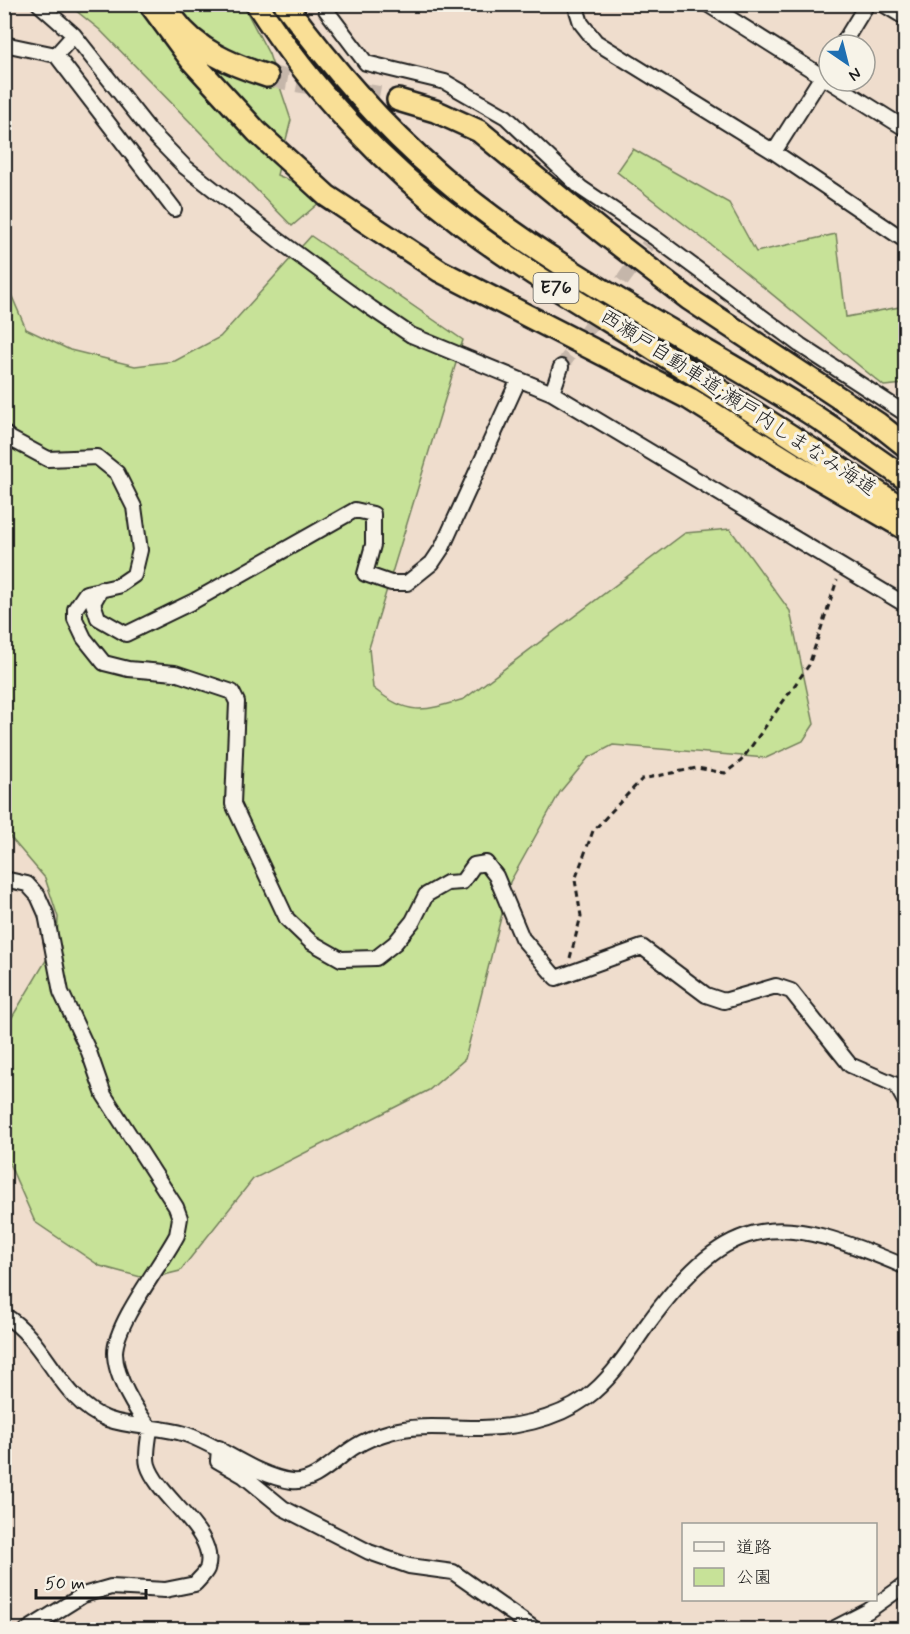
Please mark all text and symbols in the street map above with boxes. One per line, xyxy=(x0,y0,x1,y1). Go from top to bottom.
north arrow xyxy=(817,33,877,93)
text: N xyxy=(844,62,865,86)
road number: E76 xyxy=(534,273,578,303)
street label: 西瀬戸自動車道;瀬戸内しまなみ海道 xyxy=(595,303,881,503)
legend xyxy=(682,1523,877,1601)
text: 道路 xyxy=(736,1536,772,1560)
scale bar xyxy=(36,1562,146,1600)
text: 公園 xyxy=(736,1566,772,1590)
text: 50 m xyxy=(45,1572,85,1596)

